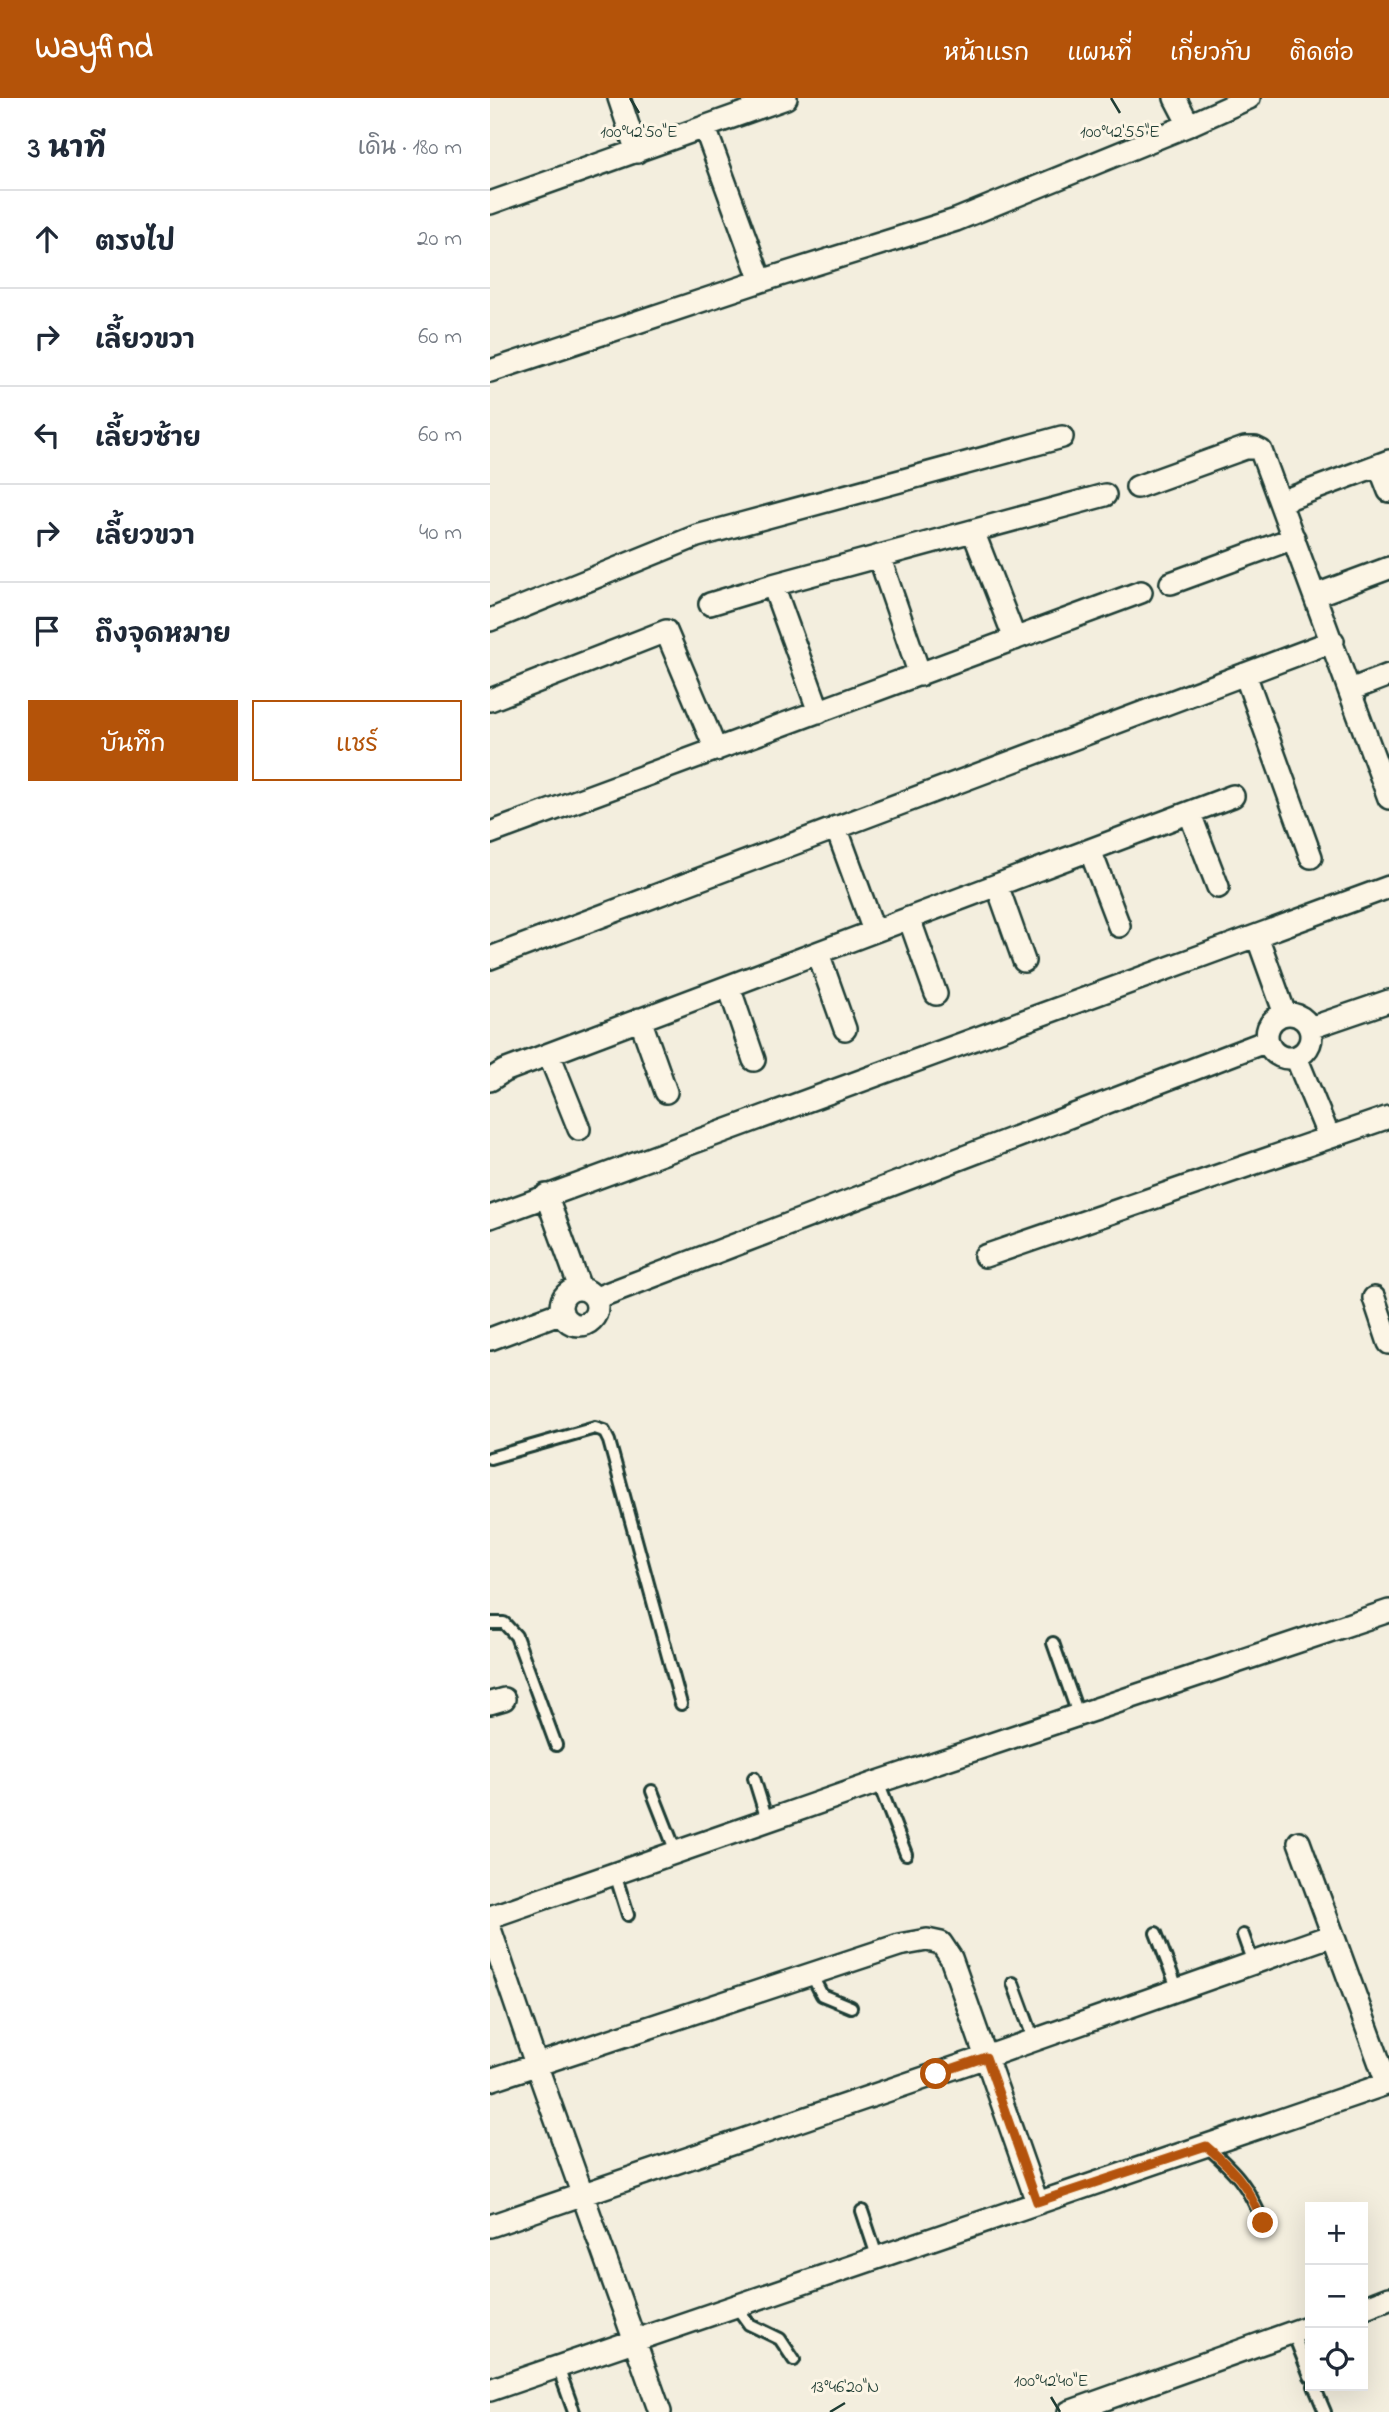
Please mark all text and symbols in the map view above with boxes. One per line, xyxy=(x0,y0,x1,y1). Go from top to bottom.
text: Wayfind xyxy=(35,25,153,73)
text: หน้าแรก xyxy=(944,37,1029,72)
text: แผนที่ xyxy=(1067,37,1132,72)
text: เกี่ยวกับ xyxy=(1170,37,1252,72)
text: ติดต่อ xyxy=(1290,37,1354,72)
text: 100°42'50"E xyxy=(600,120,678,146)
text: 100°42'55"E xyxy=(1080,120,1160,146)
text: 3 นาที xyxy=(28,128,106,172)
text: เดิน · 180 m xyxy=(358,132,462,165)
icon: ahead xyxy=(28,220,66,258)
text: 20 m xyxy=(417,223,462,256)
text: ตรงไป xyxy=(95,225,175,263)
icon: right xyxy=(28,318,66,356)
text: 60 m xyxy=(418,321,462,354)
text: เลี้ยวขวา xyxy=(95,323,195,361)
icon: left xyxy=(28,416,66,454)
text: 60 m xyxy=(418,419,462,452)
text: เลี้ยวซ้าย xyxy=(95,421,201,459)
icon: right xyxy=(28,514,66,552)
text: 40 m xyxy=(419,517,462,550)
text: เลี้ยวขวา xyxy=(95,519,195,557)
icon: arrive xyxy=(28,612,66,650)
text: ถึงจุดหมาย xyxy=(95,617,231,655)
button: บันทึก xyxy=(28,700,238,781)
button: แชร์ xyxy=(252,700,462,781)
route start xyxy=(920,2058,951,2089)
map controls xyxy=(1305,2202,1368,2391)
button: + xyxy=(1305,2202,1368,2265)
route end xyxy=(1247,2207,1278,2238)
button: − xyxy=(1305,2265,1368,2328)
button: locate xyxy=(1305,2328,1368,2391)
text: 100°42'40"E xyxy=(1014,2369,1088,2395)
text: 13°46'20"N xyxy=(811,2375,879,2401)

